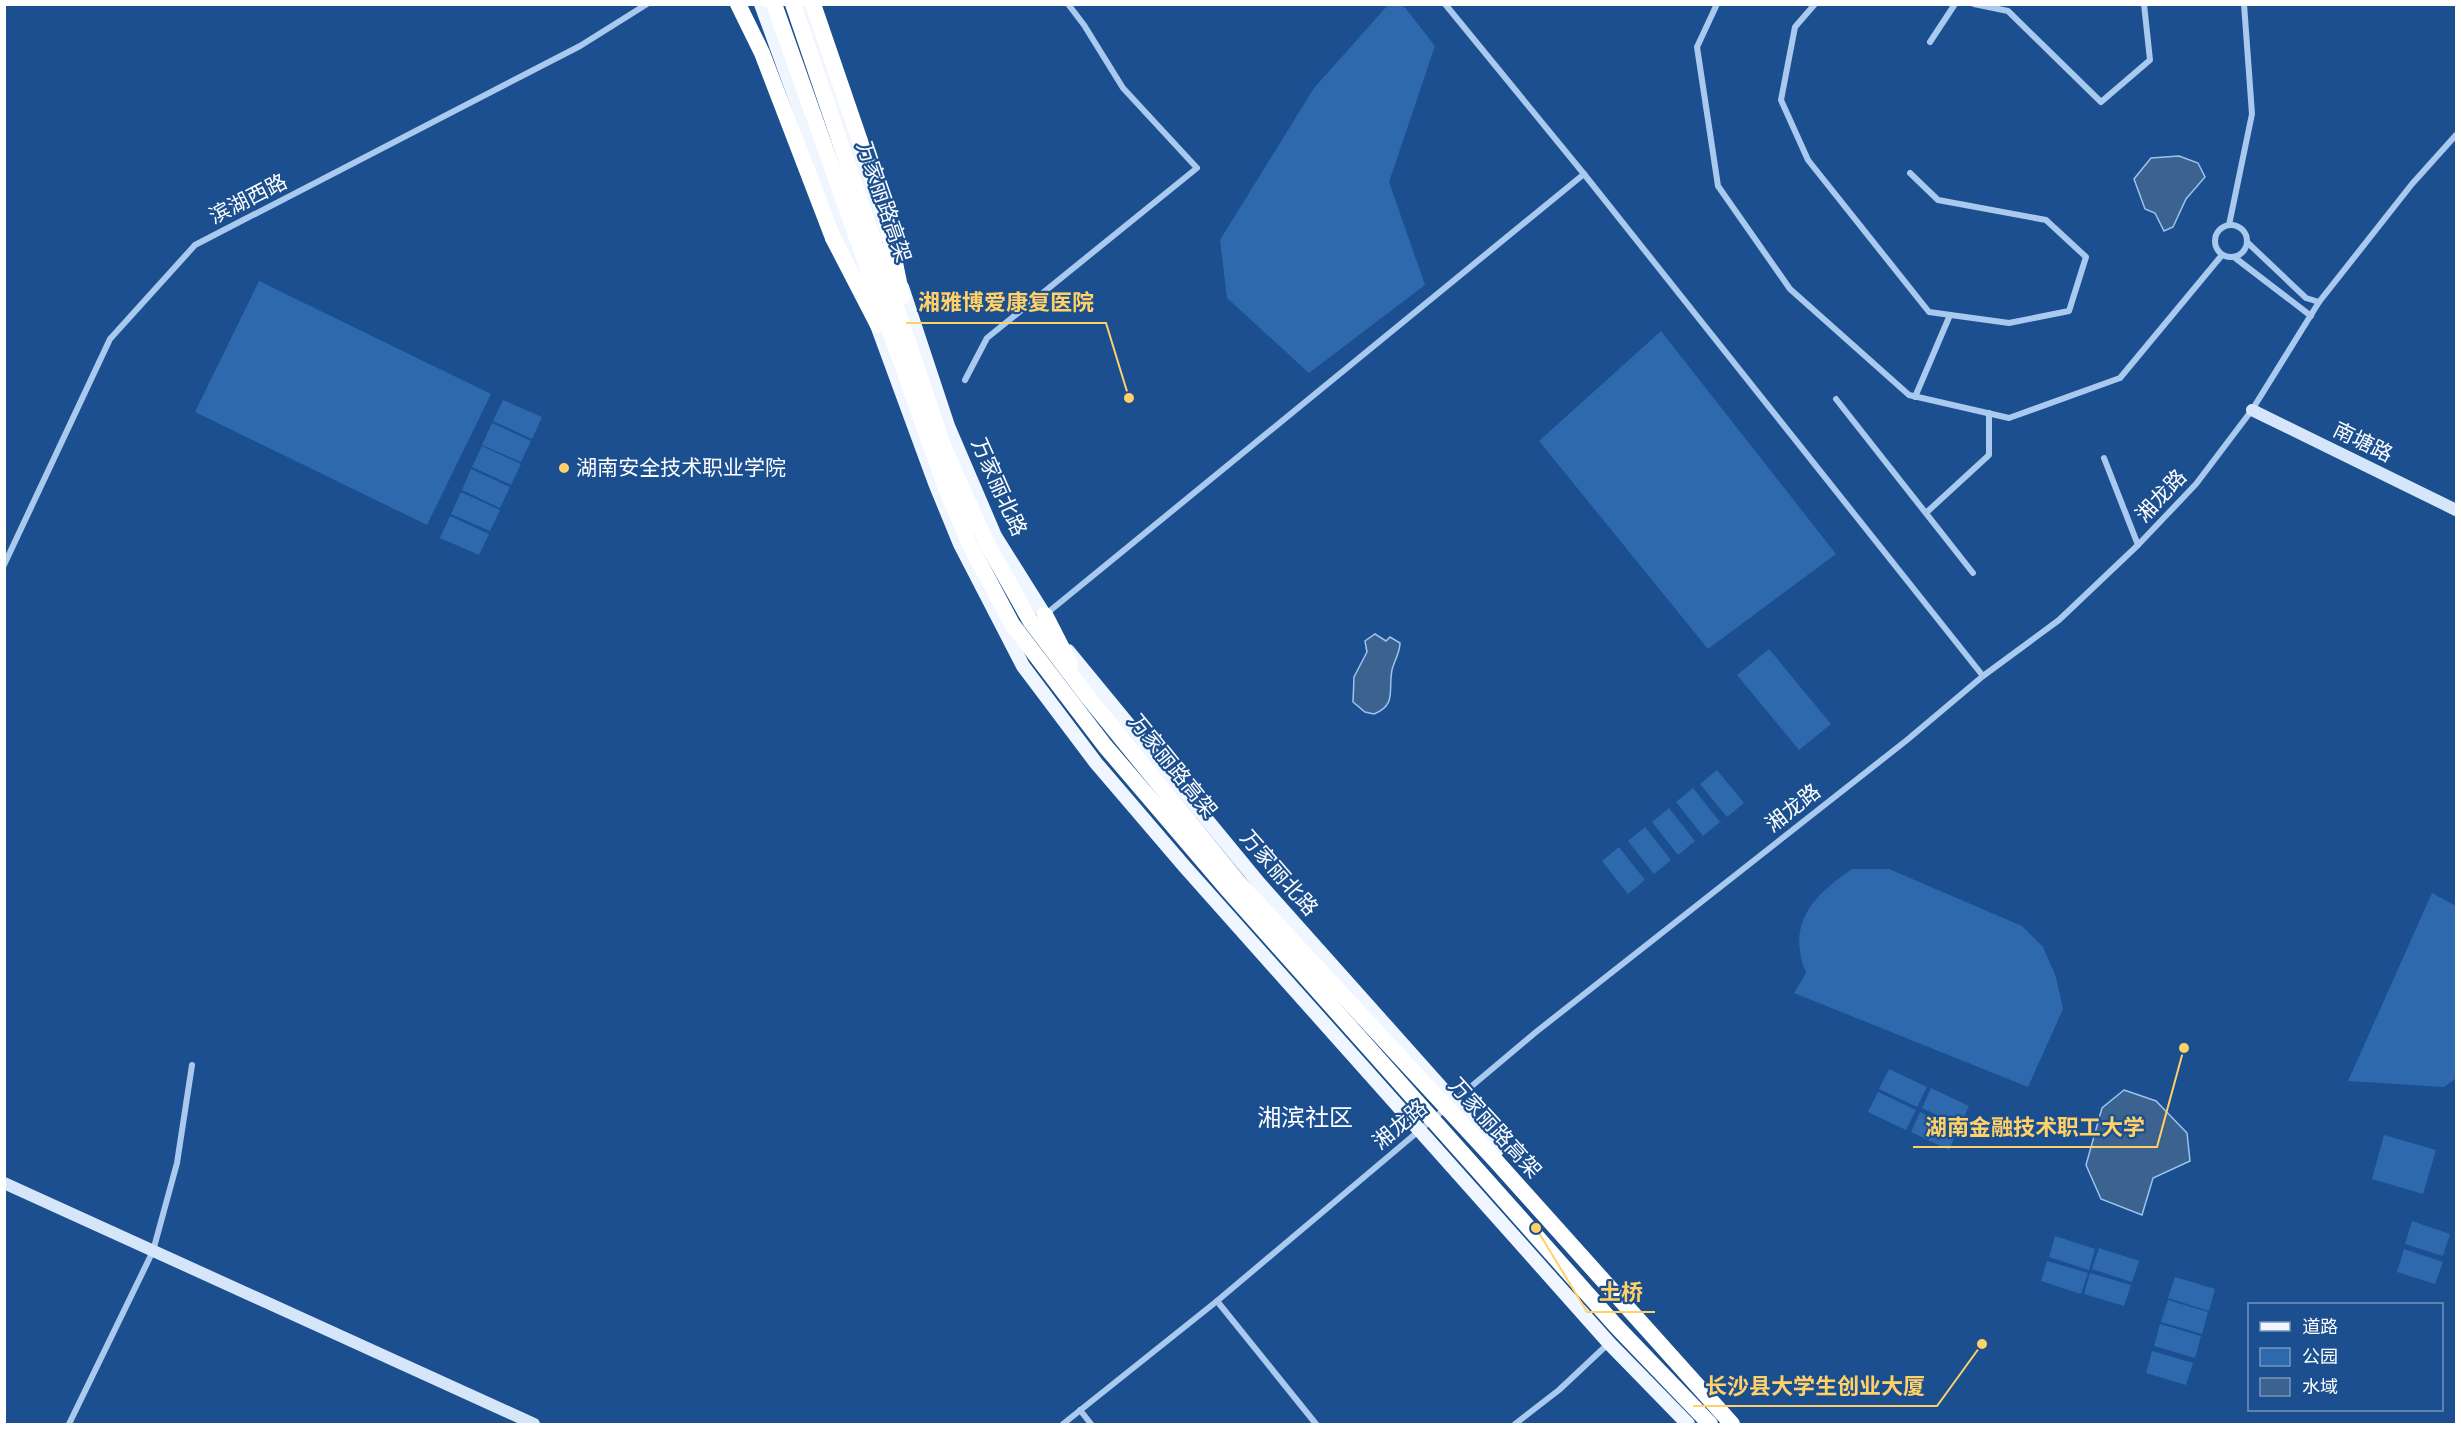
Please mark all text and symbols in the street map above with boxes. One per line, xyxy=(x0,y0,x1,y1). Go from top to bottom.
street label: 万家丽路高架 xyxy=(852,138,917,265)
street label: 滨湖西路 xyxy=(205,168,291,229)
callout: 湘雅博爱康复医院 xyxy=(906,283,1106,323)
text: 湘雅博爱康复医院 xyxy=(918,289,1094,316)
street label: 南塘路 xyxy=(2329,417,2397,467)
street label: 万家丽北路 xyxy=(967,434,1032,540)
place label: 湖南安全技术职业学院 xyxy=(576,455,786,480)
marker: 湖南安全技术职业学院 xyxy=(557,461,571,475)
street label: 湘龙路 xyxy=(2130,464,2191,527)
street label: 万家丽路高架 xyxy=(1124,709,1223,823)
street label: 湘龙路 xyxy=(1760,778,1825,837)
street label: 万家丽北路 xyxy=(1236,825,1323,920)
street label: 万家丽路高架 xyxy=(1444,1072,1547,1183)
street label: 湘龙路 xyxy=(1368,1095,1432,1154)
district label: 湘滨社区 xyxy=(1257,1104,1353,1132)
callout: 湖南金融技术职工大学 xyxy=(1913,1107,2157,1147)
text: 湖南金融技术职工大学 xyxy=(1925,1114,2145,1141)
callout: 土桥 xyxy=(1587,1272,1655,1312)
text: 土桥 xyxy=(1599,1279,1643,1306)
legend xyxy=(2248,1303,2443,1411)
text: 道路 xyxy=(2302,1316,2338,1338)
text: 公园 xyxy=(2302,1346,2338,1368)
callout: 长沙县大学生创业大厦 xyxy=(1693,1366,1937,1406)
text: 长沙县大学生创业大厦 xyxy=(1705,1373,1925,1400)
text: 水域 xyxy=(2302,1376,2338,1398)

